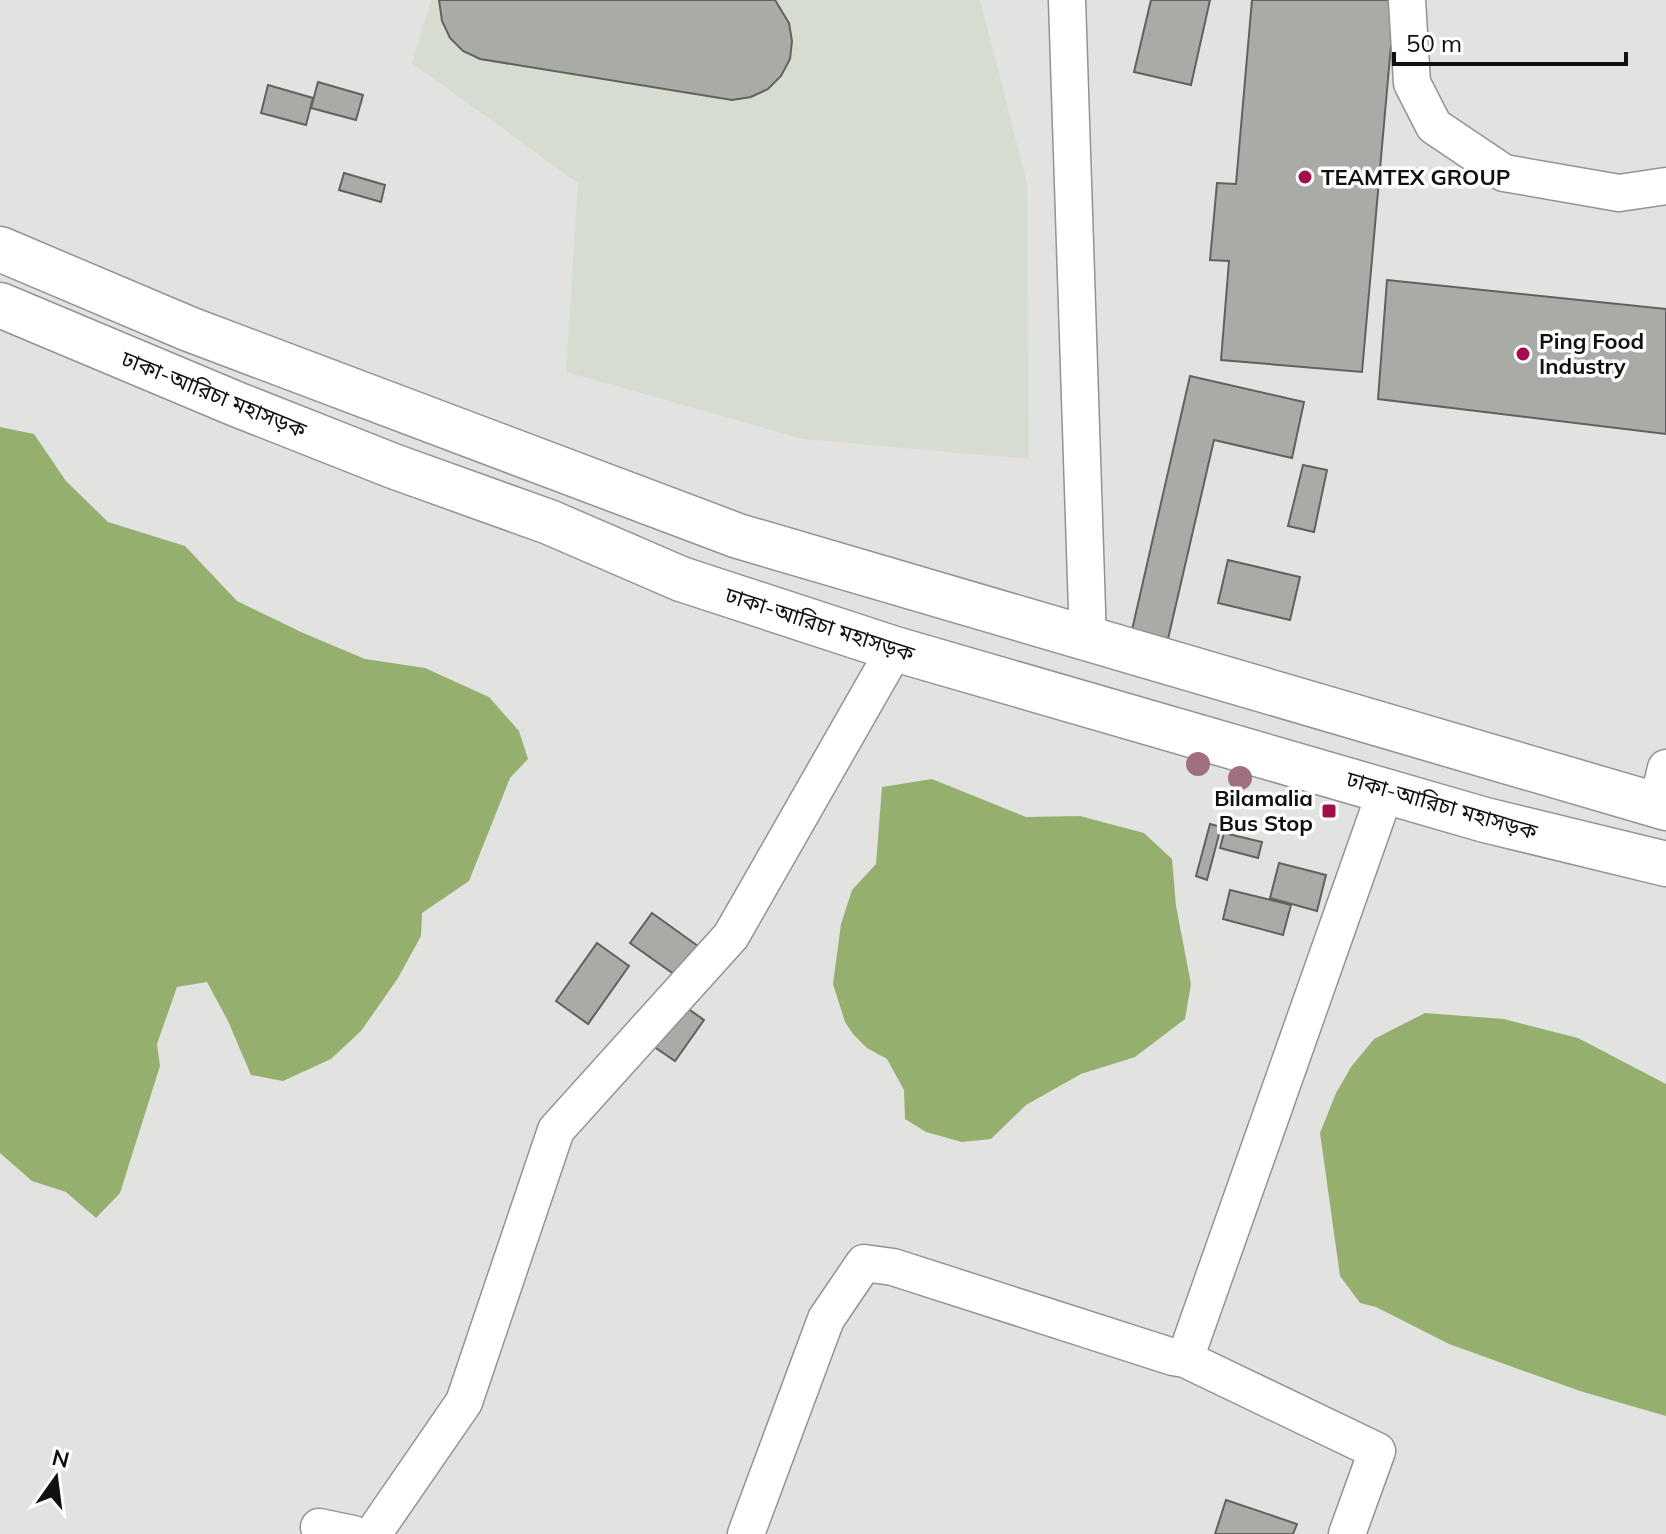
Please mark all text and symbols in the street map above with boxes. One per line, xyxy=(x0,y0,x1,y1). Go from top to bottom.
scale bar xyxy=(1394,16,1626,66)
text: 50 m xyxy=(1406,28,1462,58)
place label: TEAMTEX GROUP xyxy=(1321,163,1510,191)
marker: TEAMTEX GROUP xyxy=(1296,168,1314,186)
place label: Ping Food Industry xyxy=(1539,327,1644,380)
street label: ঢাকা-আরিচা মহাসড়ক xyxy=(117,344,311,444)
marker: Ping Food Industry xyxy=(1514,345,1532,363)
street label: ঢাকা-আরিচা মহাসড়ক xyxy=(721,580,918,668)
street label: ঢাকা-আরিচা মহাসড়ক xyxy=(1342,764,1541,846)
place label: Bilamalia Bus Stop xyxy=(1214,784,1313,837)
marker: Bilamalia Bus Stop xyxy=(1320,802,1338,820)
north arrow xyxy=(16,1438,96,1518)
text: N xyxy=(49,1443,72,1474)

